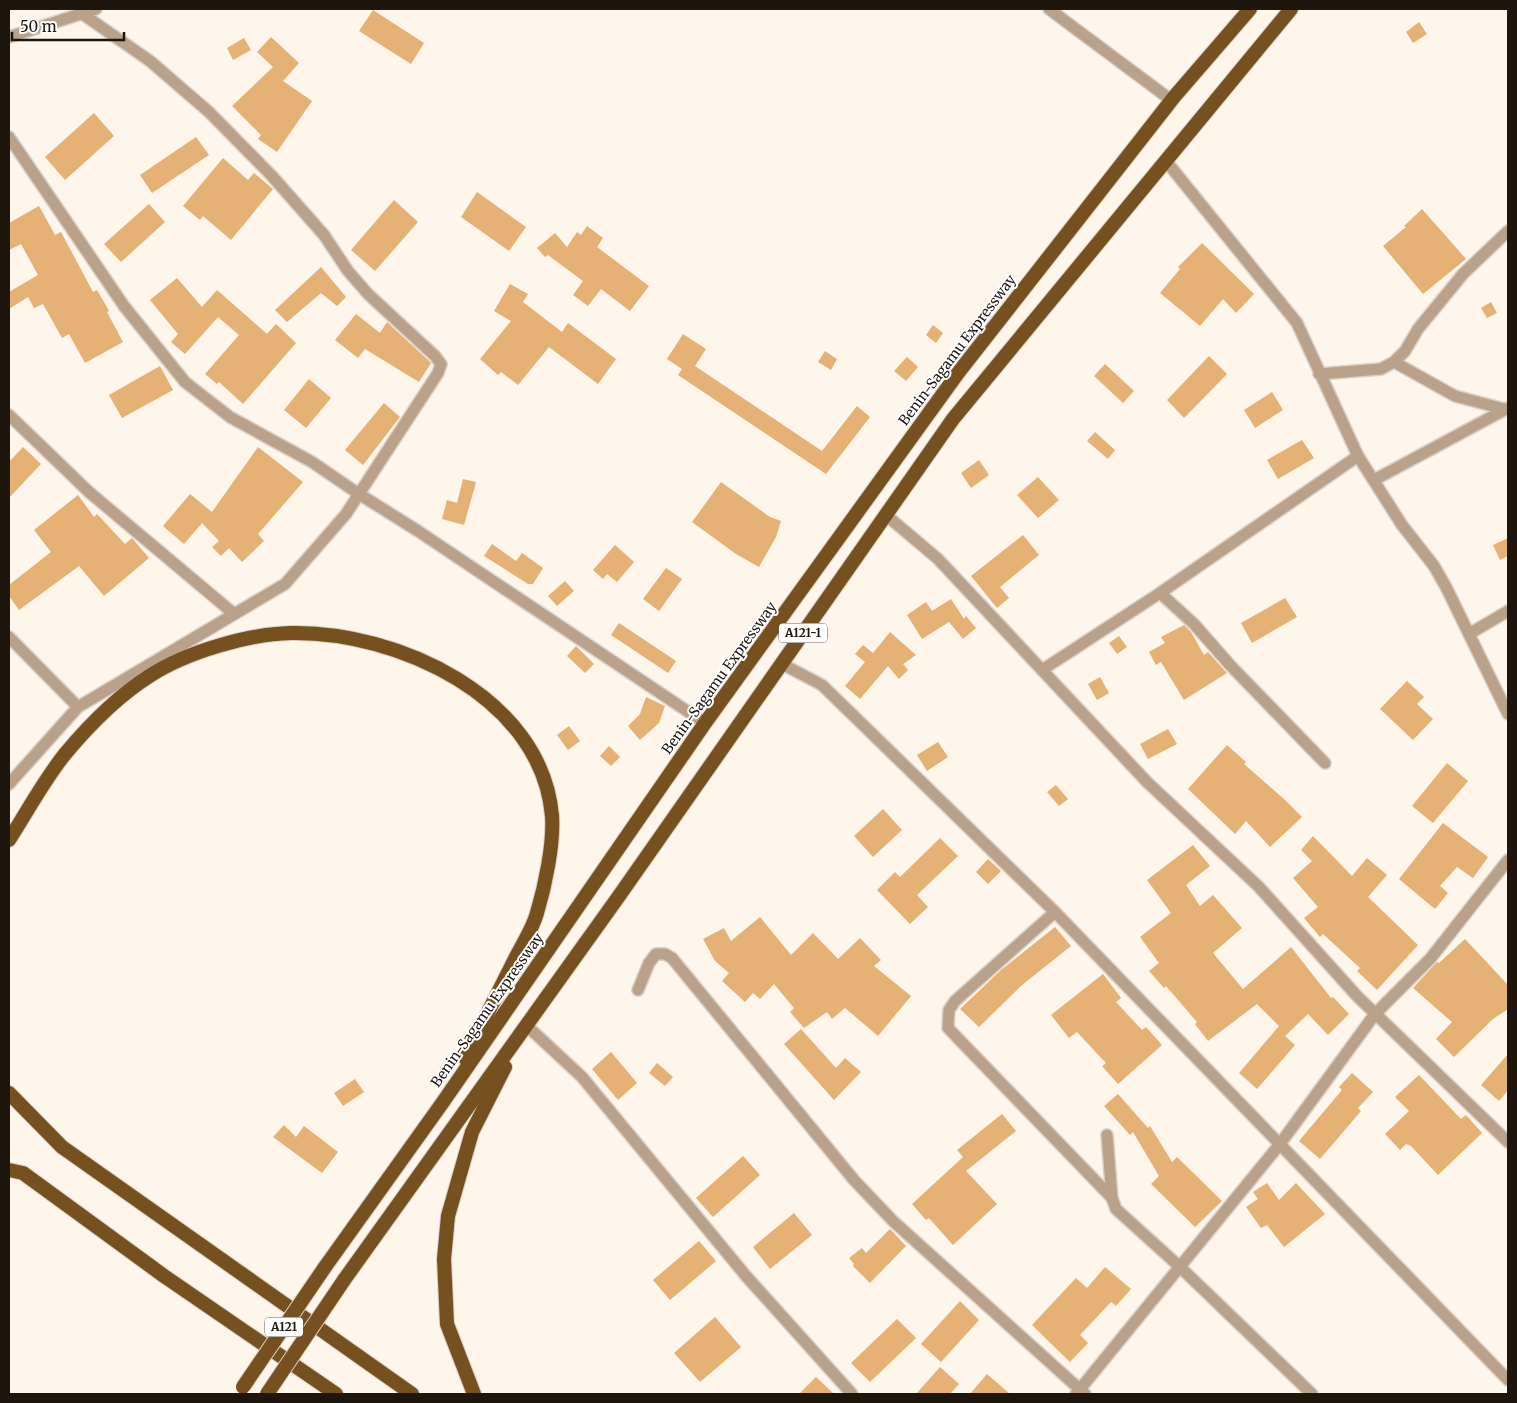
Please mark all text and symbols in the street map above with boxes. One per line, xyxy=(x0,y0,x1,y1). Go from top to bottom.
scale bar xyxy=(12,10,125,42)
text: 50 m xyxy=(20,17,57,36)
street label: Benin-Sagamu Expressway xyxy=(894,270,1020,429)
street label: Benin-Sagamu Expressway xyxy=(658,598,781,758)
road number: A121-1 xyxy=(779,624,827,642)
street label: Benin-Sagamu Expressway xyxy=(427,929,548,1091)
road number: A121 xyxy=(265,1318,303,1336)

